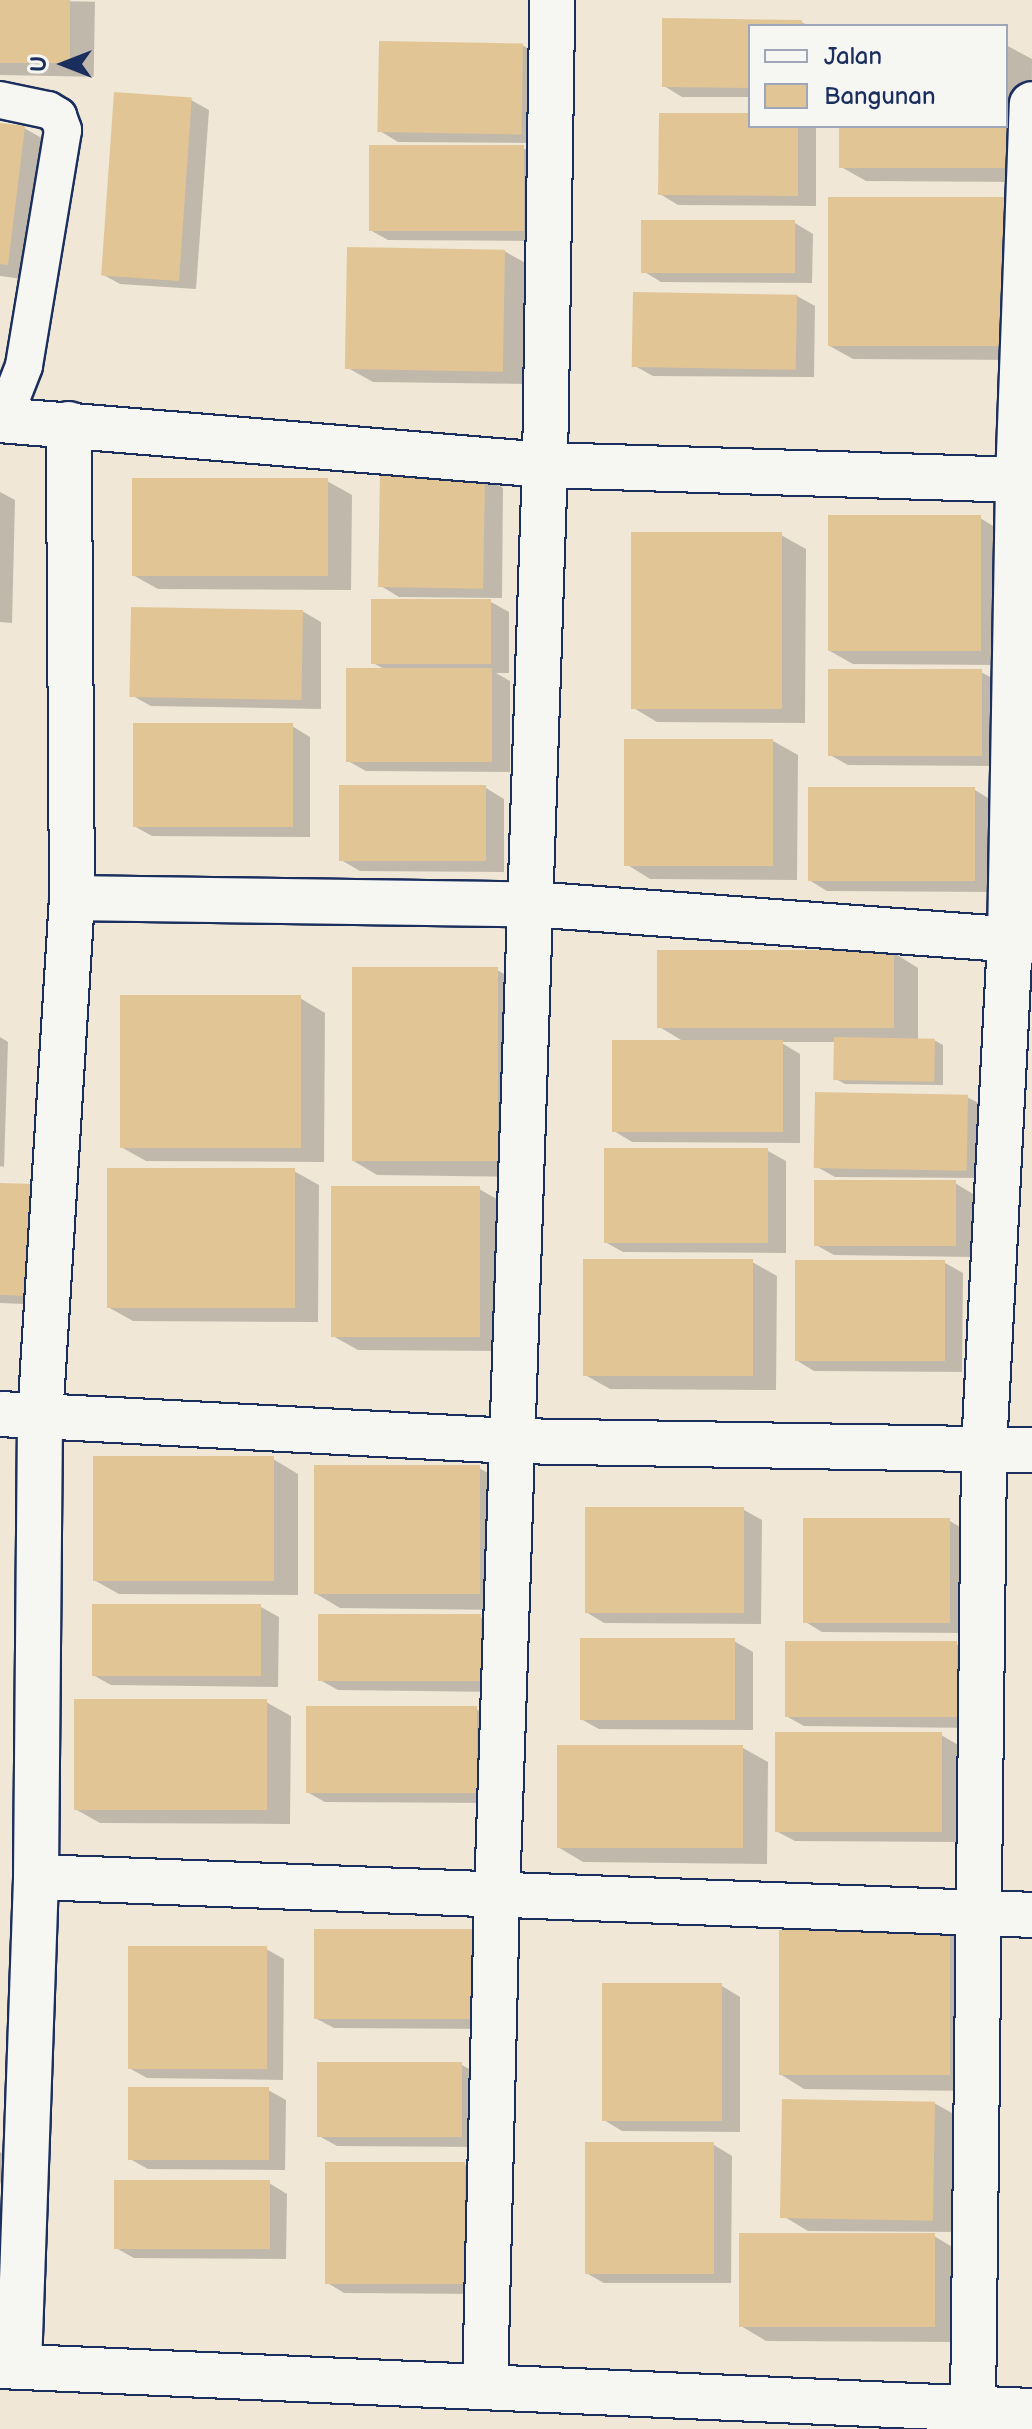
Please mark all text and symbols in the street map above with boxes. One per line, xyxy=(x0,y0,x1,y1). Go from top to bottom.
north arrow xyxy=(24,24,104,104)
legend xyxy=(748,24,1008,128)
text: Jalan xyxy=(824,42,882,71)
text: U xyxy=(26,56,53,72)
text: Bangunan xyxy=(824,82,935,111)

